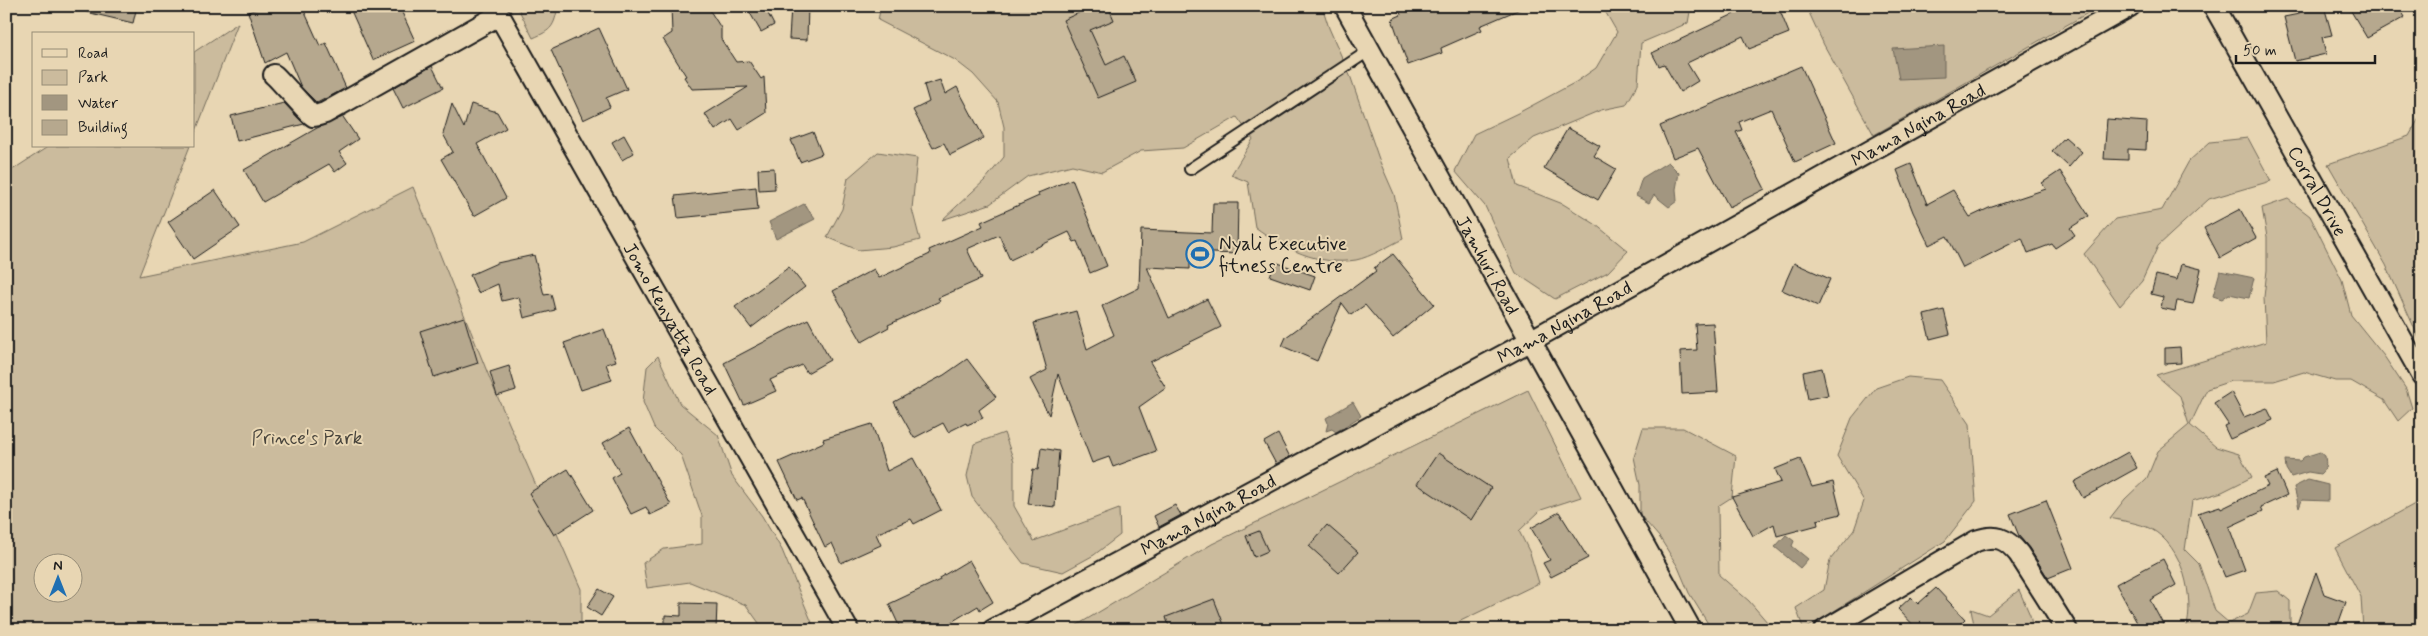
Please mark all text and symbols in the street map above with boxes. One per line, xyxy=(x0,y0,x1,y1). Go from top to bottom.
legend xyxy=(32,32,195,148)
scale bar xyxy=(2236,32,2374,64)
text: 50 m xyxy=(2243,41,2277,61)
text: Road xyxy=(78,44,108,64)
text: Park xyxy=(78,68,108,88)
street label: Mama Ngina Road xyxy=(1847,78,1990,173)
text: Water xyxy=(78,94,118,114)
text: Building xyxy=(78,118,128,139)
street label: Corral Drive xyxy=(2281,142,2352,241)
street label: Jamhuri Road xyxy=(1450,212,1525,320)
place label: Nyali Executive fitness Centre xyxy=(1219,232,1347,279)
street label: Jomo Kenyatta Road xyxy=(617,238,723,400)
sports icon: Nyali Executive fitness Centre xyxy=(1185,239,1215,269)
street label: Mama Ngina Road xyxy=(1493,276,1637,370)
park label: Prince's Park xyxy=(252,426,363,451)
street label: Mama Ngina Road xyxy=(1136,469,1281,562)
north arrow xyxy=(32,554,82,604)
text: N xyxy=(53,557,63,575)

